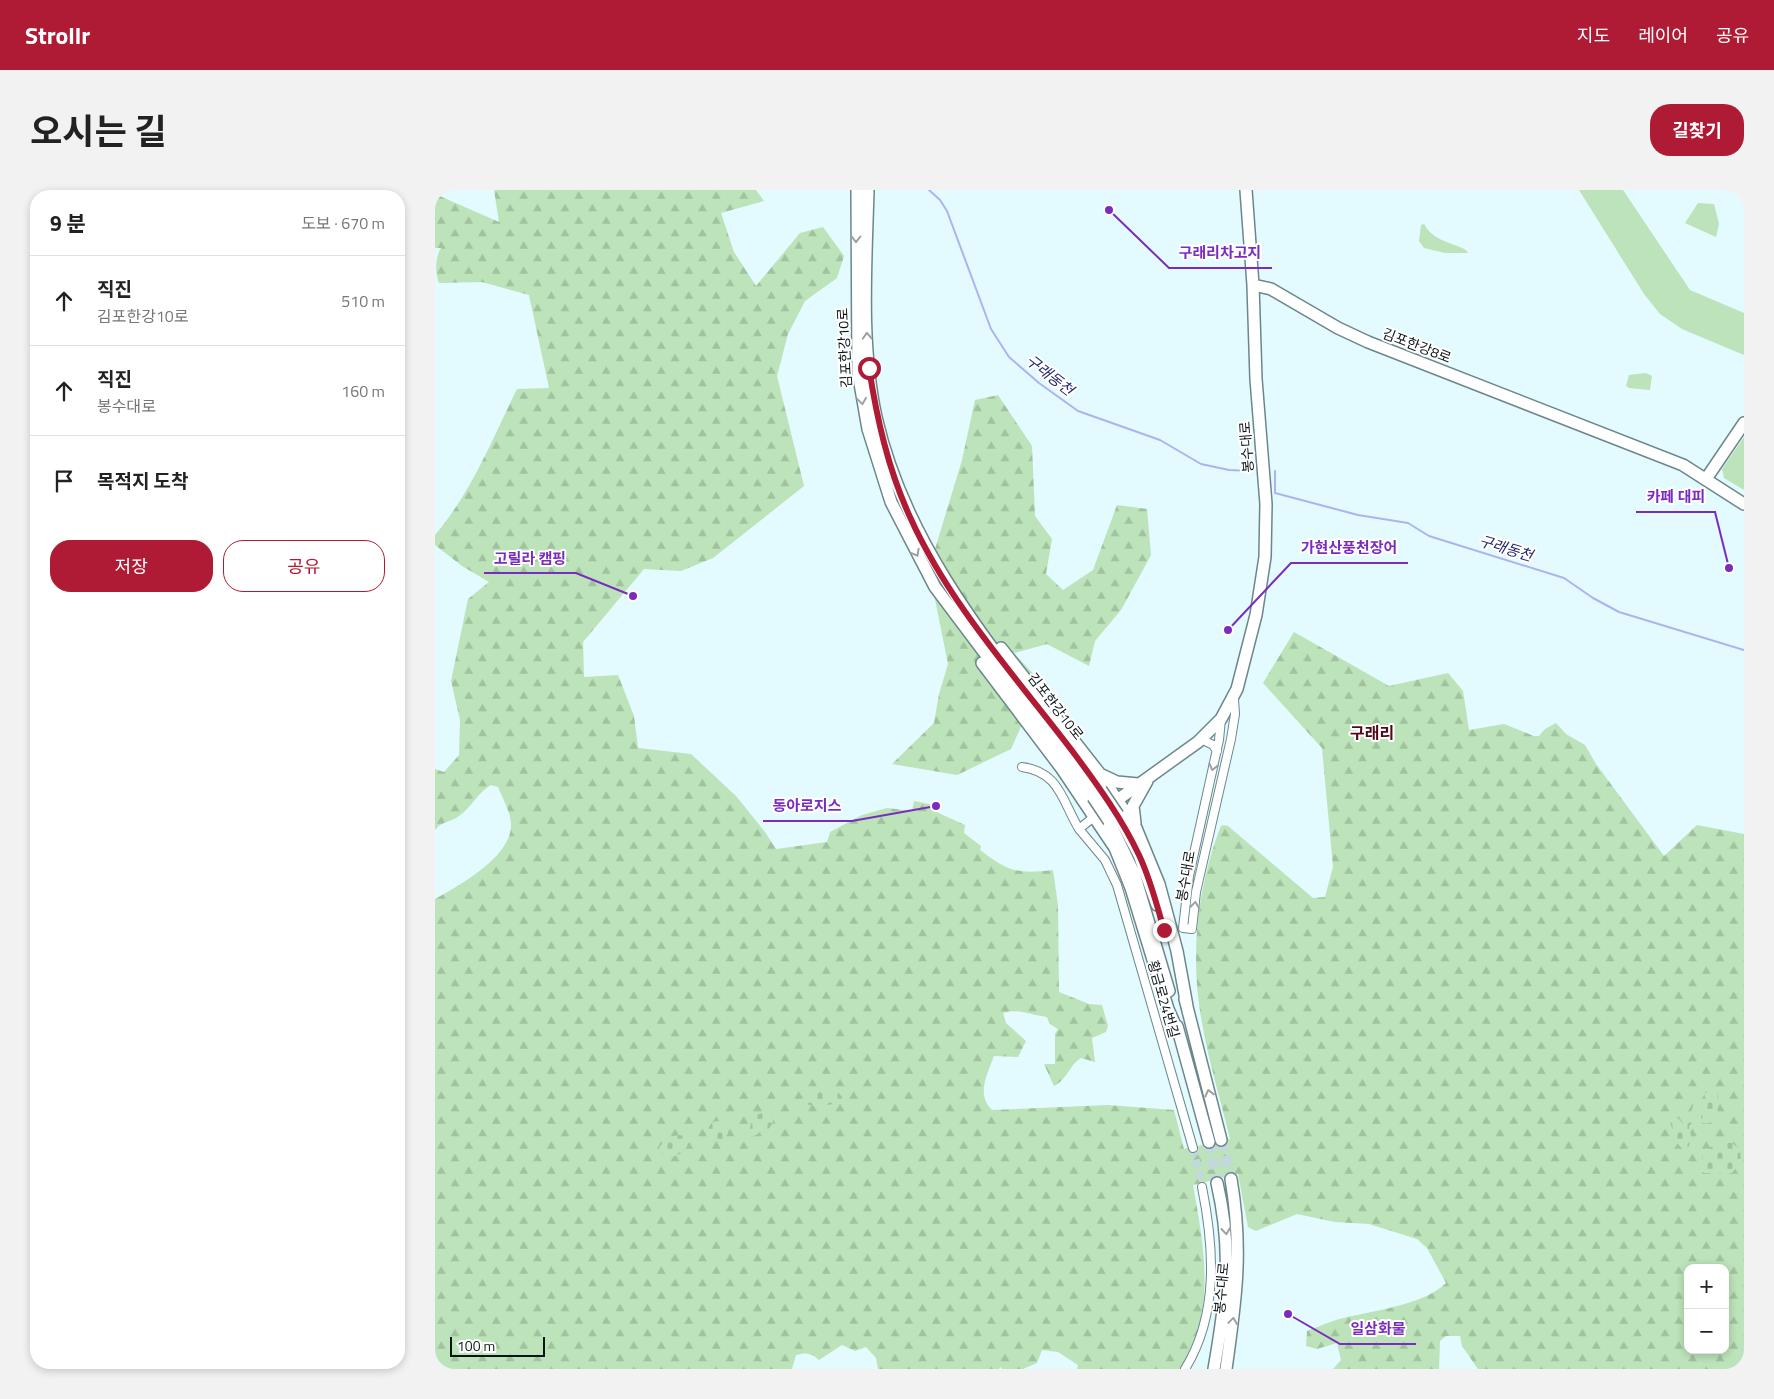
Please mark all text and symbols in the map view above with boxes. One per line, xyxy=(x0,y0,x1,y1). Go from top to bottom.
text: Strollr xyxy=(25,17,90,53)
text: 지도 xyxy=(1577,22,1610,49)
text: 레이어 xyxy=(1638,22,1688,49)
text: 공유 xyxy=(1716,22,1749,49)
text: 오시는 길 xyxy=(30,104,167,158)
button: 길찾기 xyxy=(1650,104,1744,156)
text: 9 분 xyxy=(50,207,86,239)
text: 도보 · 670 m xyxy=(301,211,385,235)
one-way arrow xyxy=(851,235,861,243)
callout: 구래리차고지 xyxy=(1169,238,1272,268)
text: 구래리차고지 xyxy=(1179,241,1261,264)
text: 직진 xyxy=(97,274,132,303)
icon: ahead xyxy=(50,287,78,315)
text: 510 m xyxy=(341,289,385,313)
text: 김포한강10로 xyxy=(97,304,189,328)
street label: 김포한강10로 xyxy=(831,307,857,389)
street label: 김포한강8로 xyxy=(1380,322,1455,368)
one-way arrow xyxy=(862,331,873,339)
water label: 구래동천 xyxy=(1021,349,1081,402)
route start xyxy=(858,357,881,380)
text: 직진 xyxy=(97,364,132,393)
icon: ahead xyxy=(50,377,78,405)
text: 160 m xyxy=(341,379,385,403)
text: 봉수대로 xyxy=(97,394,156,418)
one-way arrow xyxy=(857,397,867,405)
street label: 봉수대로 xyxy=(1234,420,1258,473)
text: 목적지 도착 xyxy=(97,466,189,495)
icon: arrive xyxy=(50,467,78,495)
callout: 카페 대피 xyxy=(1636,482,1715,512)
text: 카페 대피 xyxy=(1647,485,1705,508)
water label: 구래동천 xyxy=(1476,529,1538,568)
callout: 가현산풍천장어 xyxy=(1291,533,1408,563)
text: 가현산풍천장어 xyxy=(1301,536,1397,559)
button: 저장 xyxy=(50,540,213,592)
button: 공유 xyxy=(223,540,385,592)
callout: 고릴라 캠핑 xyxy=(484,543,576,573)
text: 고릴라 캠핑 xyxy=(494,547,566,570)
one-way arrow xyxy=(910,548,920,557)
street label: 김포한강10로 xyxy=(1023,668,1089,744)
district label: 구래리 xyxy=(1350,721,1394,745)
one-way arrow xyxy=(1208,762,1219,771)
callout: 동아로지스 xyxy=(763,791,852,821)
text: 동아로지스 xyxy=(772,794,842,817)
street label: 봉수대로 xyxy=(1170,849,1200,903)
one-way arrow xyxy=(1189,901,1200,909)
route end xyxy=(1153,919,1176,942)
street label: 황금로24번길 xyxy=(1143,958,1185,1040)
one-way arrow xyxy=(1204,1088,1215,1097)
one-way arrow xyxy=(1220,1227,1231,1235)
street label: 봉수대로 xyxy=(1208,1261,1234,1315)
map controls xyxy=(1684,1264,1729,1354)
button: + xyxy=(1684,1264,1729,1309)
button: − xyxy=(1684,1309,1729,1354)
callout: 일삼화물 xyxy=(1340,1314,1416,1344)
one-way arrow xyxy=(1227,1316,1237,1325)
text: 일삼화물 xyxy=(1350,1317,1406,1340)
scale bar xyxy=(450,1334,545,1357)
text: 100 m xyxy=(457,1335,495,1356)

